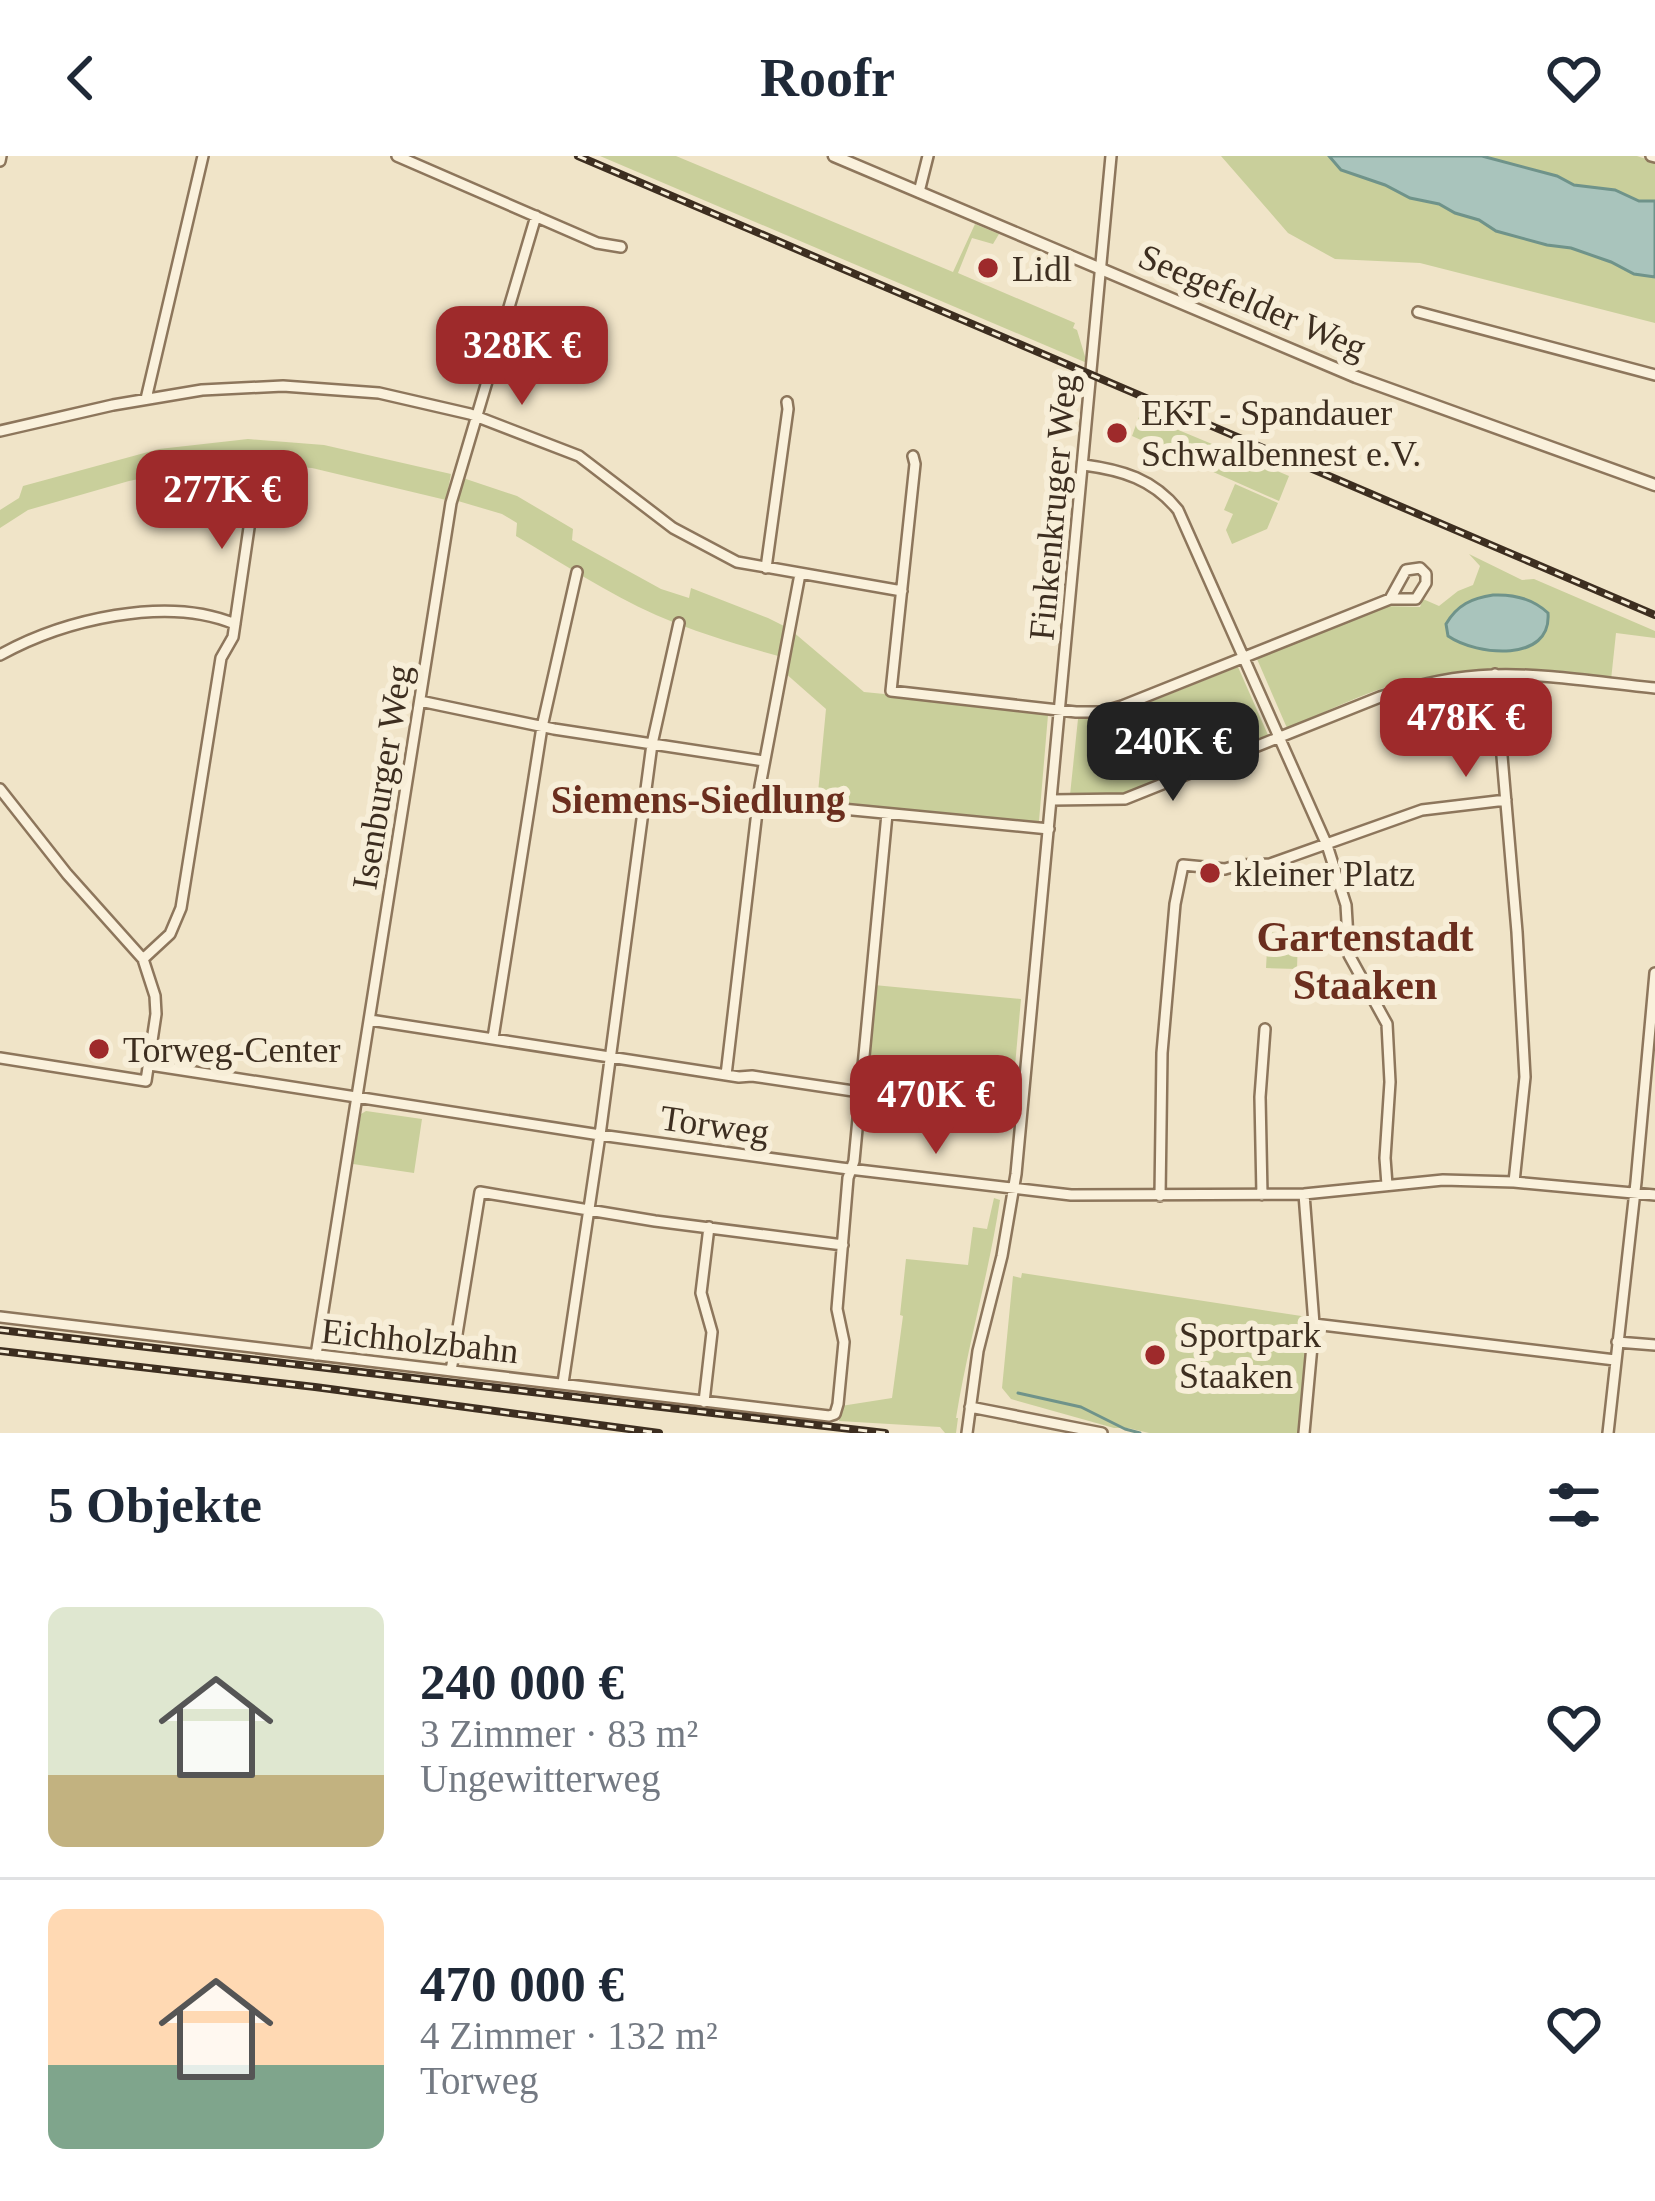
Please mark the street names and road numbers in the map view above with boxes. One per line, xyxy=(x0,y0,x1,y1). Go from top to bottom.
street label: Seegefelder Weg xyxy=(1133,236,1372,368)
street label: Finkenkruger Weg xyxy=(1021,372,1085,642)
street label: Isenburger Weg xyxy=(345,662,419,892)
street label: Torweg xyxy=(658,1098,772,1152)
street label: Eichholzbahn xyxy=(319,1311,520,1371)

